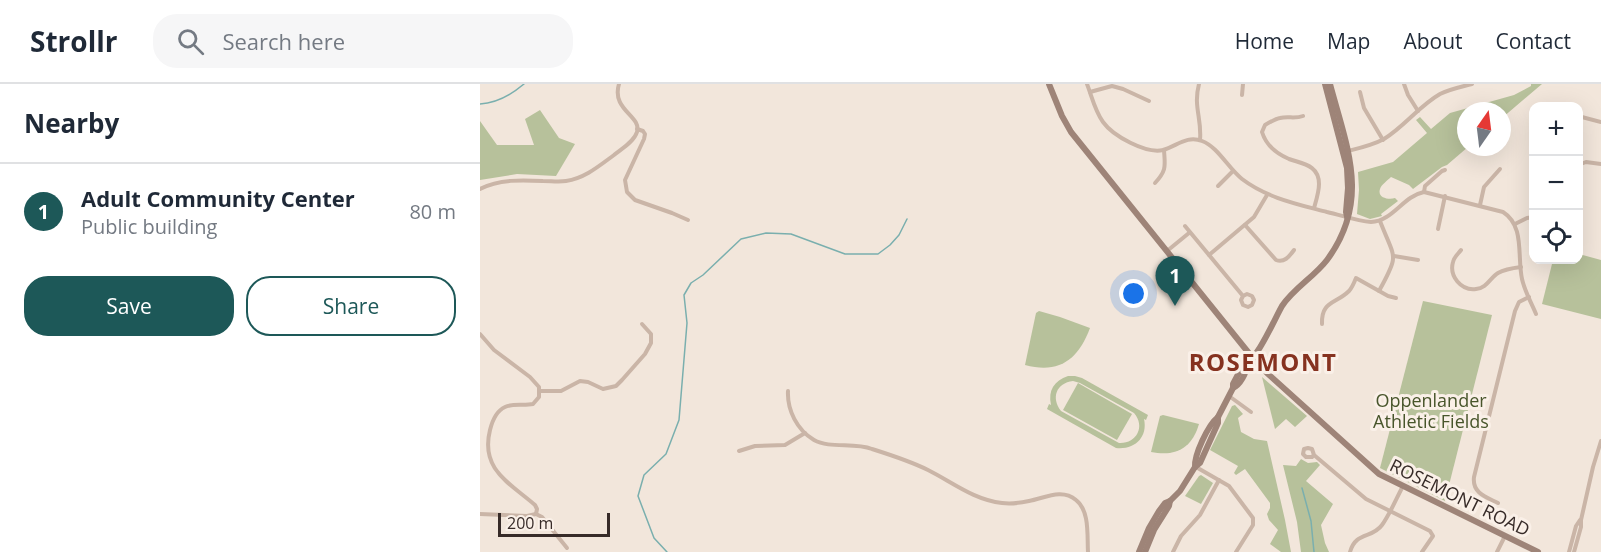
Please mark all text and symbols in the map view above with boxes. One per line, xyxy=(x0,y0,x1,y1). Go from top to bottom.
search box xyxy=(153,14,573,68)
text: Strollr xyxy=(30,22,117,60)
icon: search xyxy=(174,25,207,58)
text: Search here xyxy=(222,26,345,56)
text: Home xyxy=(1235,27,1294,55)
text: Map xyxy=(1327,27,1370,55)
text: About xyxy=(1403,27,1463,55)
text: Contact xyxy=(1496,27,1571,55)
north arrow xyxy=(1457,102,1511,156)
map controls xyxy=(1529,102,1583,264)
button: + xyxy=(1529,102,1583,156)
text: Nearby xyxy=(24,105,119,141)
button: − xyxy=(1529,156,1583,210)
text: Adult Community Center xyxy=(81,183,355,213)
text: 1 xyxy=(38,198,49,225)
text: 80 m xyxy=(409,198,456,225)
button: locate xyxy=(1529,210,1583,264)
text: Public building xyxy=(81,213,217,240)
pin: 1 xyxy=(1156,256,1194,306)
button: Save xyxy=(24,276,234,336)
button: Share xyxy=(246,276,456,336)
your location xyxy=(1119,279,1148,308)
district label: ROSEMONT xyxy=(1189,345,1337,378)
park label: Oppenlander Athletic Fields xyxy=(1373,388,1489,433)
street label: ROSEMONT ROAD xyxy=(1386,453,1534,541)
scale bar xyxy=(498,510,610,538)
text: 200 m xyxy=(507,512,553,534)

